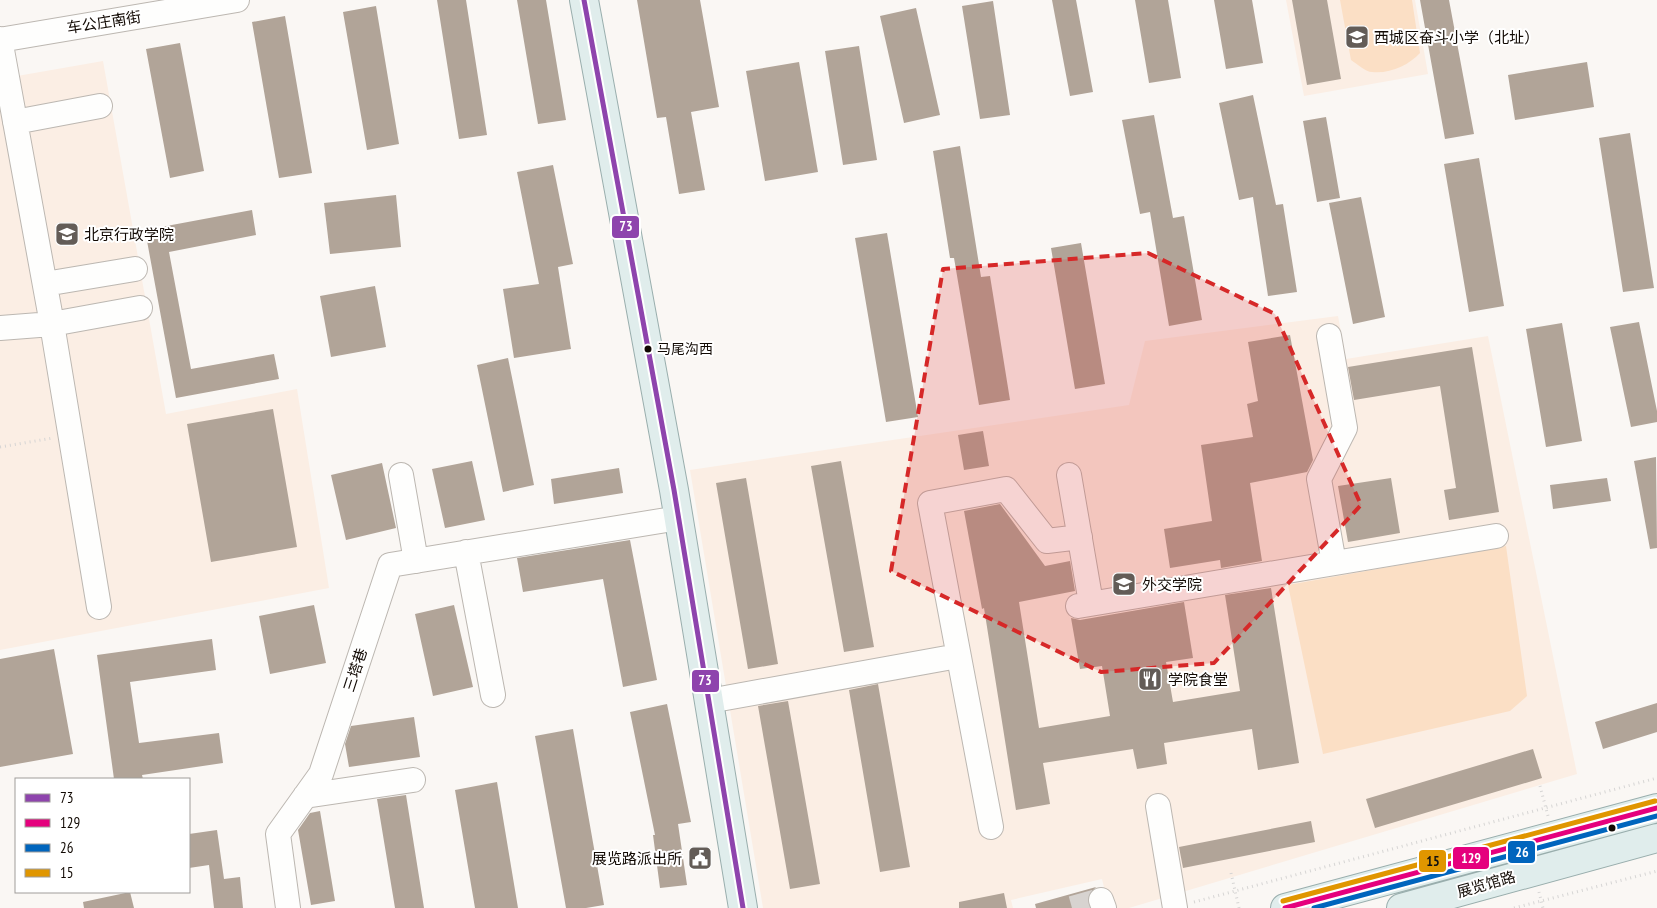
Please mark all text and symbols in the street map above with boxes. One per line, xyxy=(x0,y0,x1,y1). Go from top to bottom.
street label: 车公庄南街 xyxy=(65,7,143,37)
school or university icon: 西城区奋斗小学（北址） xyxy=(1344,24,1370,50)
place label: 西城区奋斗小学（北址） xyxy=(1374,28,1539,47)
line badge: 73 xyxy=(611,215,640,239)
text: 73 xyxy=(619,217,633,235)
school or university icon: 北京行政学院 xyxy=(54,221,80,247)
place label: 北京行政学院 xyxy=(84,225,174,244)
place label: 马尾沟西 xyxy=(657,340,713,358)
marker: 马尾沟西 xyxy=(643,344,653,354)
school or university icon: 外交学院 xyxy=(1111,571,1137,597)
place label: 外交学院 xyxy=(1142,575,1202,594)
street label: 三塔巷 xyxy=(339,646,371,694)
restaurant icon: 学院食堂 xyxy=(1137,666,1163,692)
line badge: 73 xyxy=(691,669,720,693)
place label: 学院食堂 xyxy=(1168,670,1228,689)
text: 73 xyxy=(698,671,712,689)
legend xyxy=(15,778,190,893)
text: 73 xyxy=(60,788,74,807)
text: 129 xyxy=(60,813,80,832)
unlabelled marker xyxy=(1607,823,1617,833)
text: 26 xyxy=(60,838,74,857)
line badge: 26 xyxy=(1507,840,1536,864)
text: 26 xyxy=(1515,843,1529,861)
public building icon: 展览路派出所 xyxy=(687,845,713,871)
line badge: 129 xyxy=(1452,846,1490,870)
place label: 展览路派出所 xyxy=(592,849,682,868)
line badge: 15 xyxy=(1418,849,1447,873)
text: 129 xyxy=(1461,849,1481,867)
text: 15 xyxy=(1426,852,1440,870)
text: 15 xyxy=(60,863,74,882)
street label: 展览馆路 xyxy=(1455,867,1517,901)

